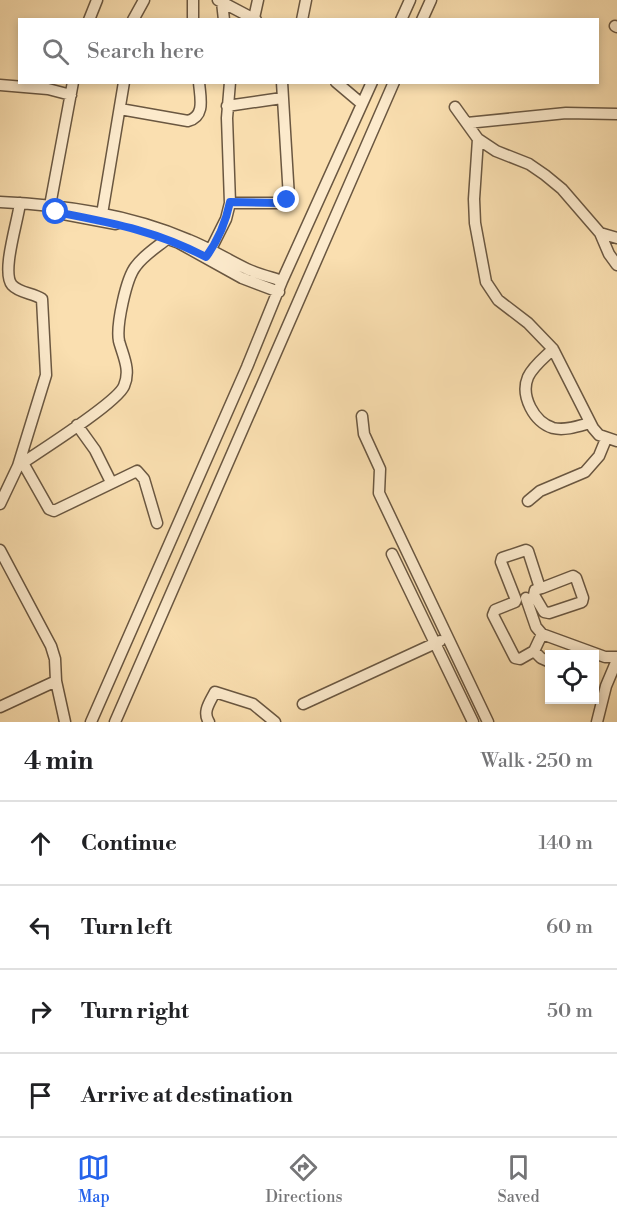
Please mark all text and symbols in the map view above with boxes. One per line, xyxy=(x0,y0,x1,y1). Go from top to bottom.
search box xyxy=(18,18,599,84)
icon: search xyxy=(39,35,72,68)
text: Search here xyxy=(87,38,204,65)
route end xyxy=(273,186,299,212)
route start xyxy=(42,198,68,224)
map controls xyxy=(545,650,599,704)
button: locate xyxy=(545,650,599,704)
text: 4 min xyxy=(24,745,94,777)
text: Walk · 250 m xyxy=(481,749,593,774)
icon: ahead xyxy=(24,827,57,860)
text: Continue xyxy=(81,830,177,857)
text: 140 m xyxy=(538,831,593,856)
icon: left xyxy=(24,911,57,944)
text: Turn left xyxy=(81,914,172,941)
text: 60 m xyxy=(546,915,593,940)
icon: right xyxy=(24,995,57,1028)
text: Turn right xyxy=(81,998,189,1025)
text: 50 m xyxy=(547,999,593,1024)
icon: arrive xyxy=(24,1079,57,1112)
text: Arrive at destination xyxy=(81,1082,293,1109)
tab: Map xyxy=(77,1151,110,1207)
tab: Directions xyxy=(265,1151,343,1207)
tab: Saved xyxy=(497,1151,540,1207)

